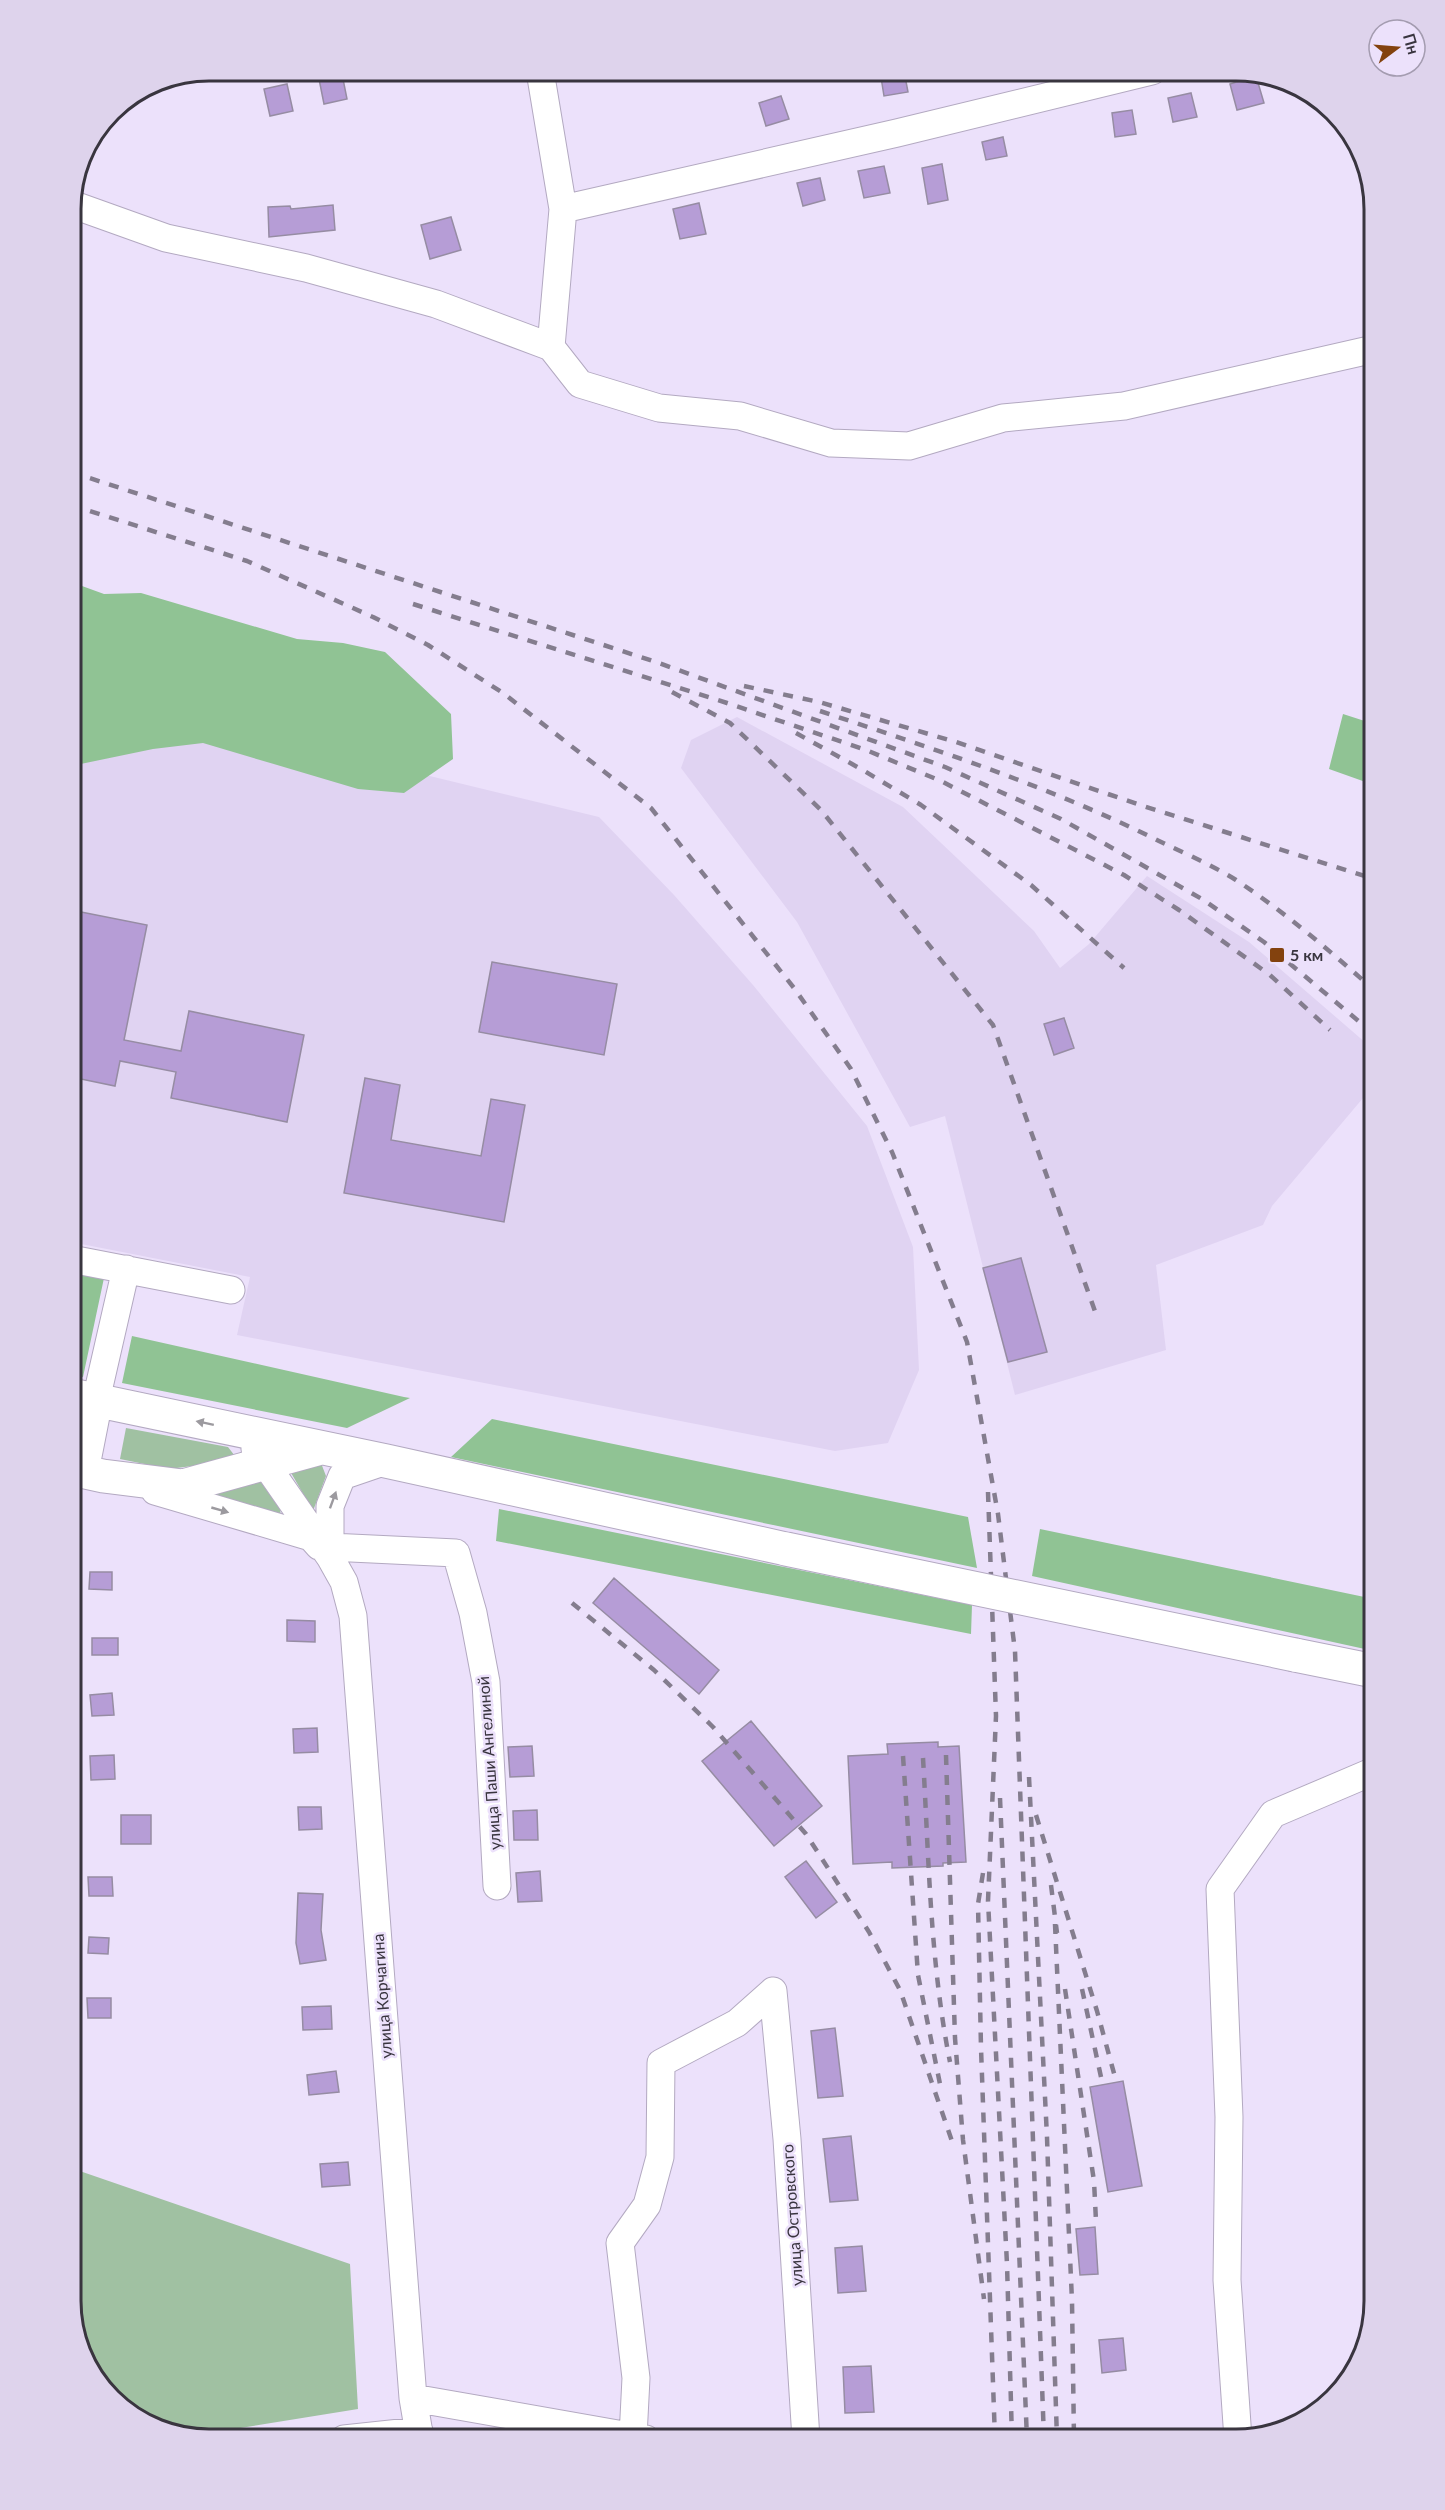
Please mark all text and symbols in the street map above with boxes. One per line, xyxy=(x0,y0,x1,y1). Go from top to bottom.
north arrow xyxy=(1367,18,1427,78)
text: Пн xyxy=(1400,31,1424,56)
place label: 5 км xyxy=(1290,945,1323,964)
marker: 5 км xyxy=(1268,946,1286,964)
one-way arrow xyxy=(196,1418,215,1427)
one-way arrow xyxy=(329,1491,339,1509)
one-way arrow xyxy=(211,1506,229,1515)
street label: улица Паши Ангелиной xyxy=(473,1676,504,1851)
street label: улица Корчагина xyxy=(368,1933,395,2059)
street label: улица Островского xyxy=(777,2143,806,2287)

